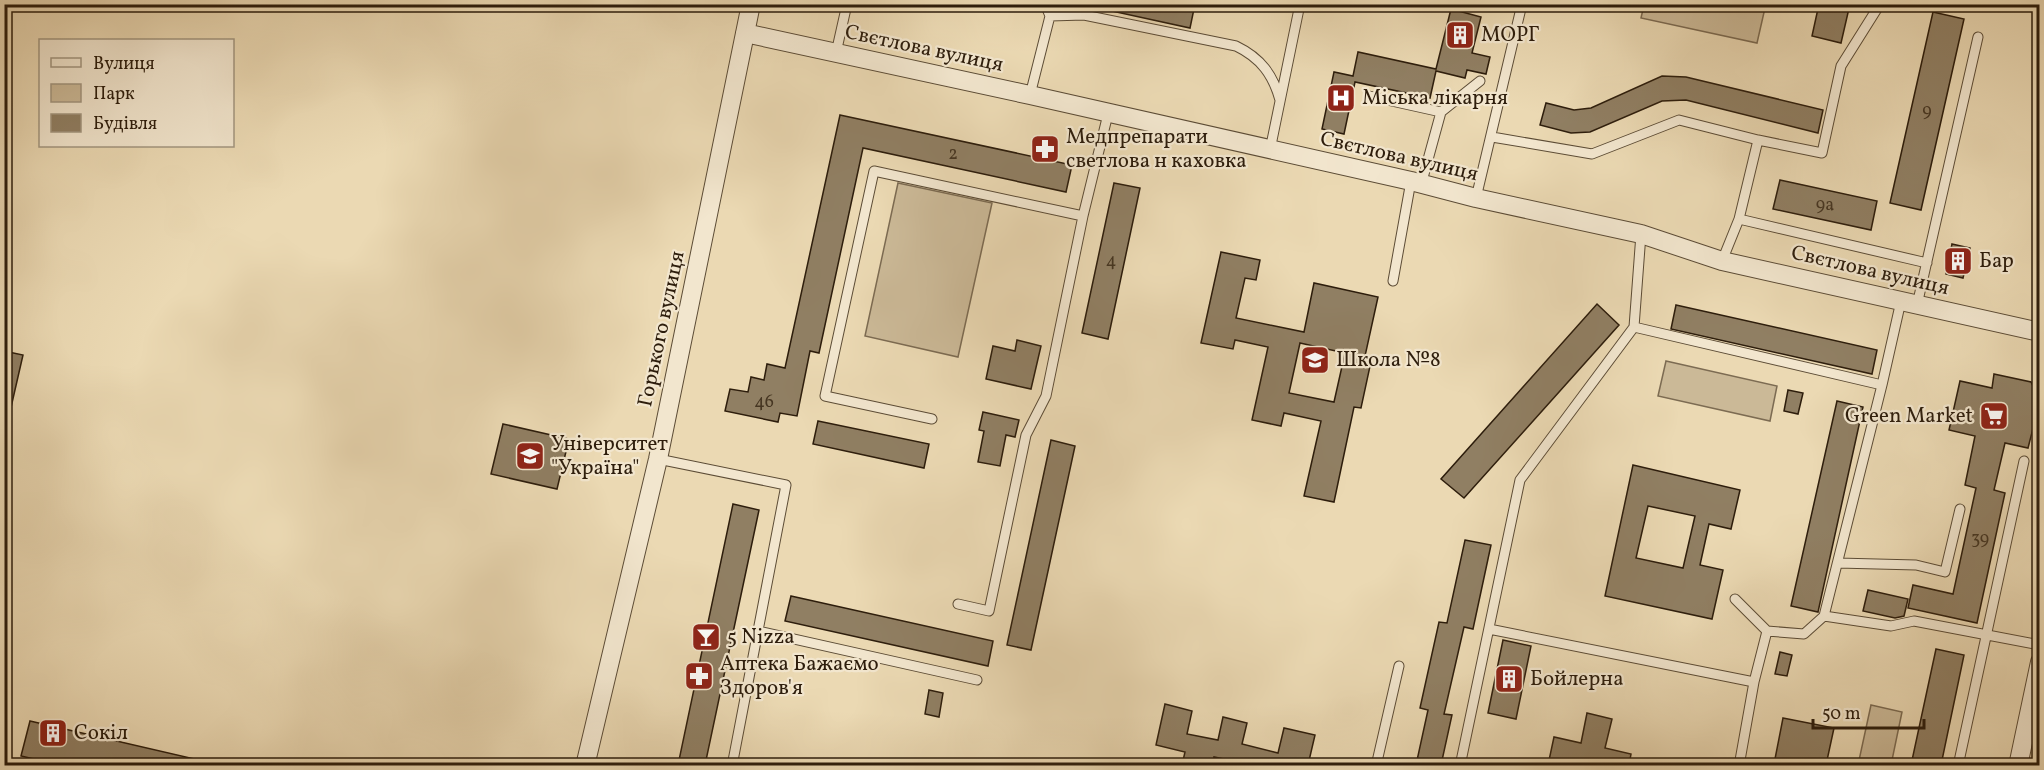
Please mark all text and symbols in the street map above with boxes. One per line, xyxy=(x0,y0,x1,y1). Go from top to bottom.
street label: Свєтлова вулиця xyxy=(842,18,1006,80)
building icon: МОРГ xyxy=(1444,19,1476,51)
place label: МОРГ xyxy=(1481,21,1540,50)
legend xyxy=(39,39,234,147)
text: Вулиця xyxy=(93,52,155,77)
text: Парк xyxy=(93,82,135,107)
hospital icon: Міська лікарня xyxy=(1325,82,1357,114)
place label: Міська лікарня xyxy=(1362,84,1508,113)
house number: 9 xyxy=(1922,99,1932,124)
text: Будівля xyxy=(93,112,157,137)
place label: Медпрепарати светлова н каховка xyxy=(1066,123,1247,176)
street label: Свєтлова вулиця xyxy=(1317,125,1481,189)
pharmacy icon: Медпрепарати светлова н каховка xyxy=(1029,133,1061,165)
house number: 2 xyxy=(948,142,958,167)
house number: 9а xyxy=(1816,193,1834,218)
street label: Свєтлова вулиця xyxy=(1788,239,1952,303)
building icon: Бар xyxy=(1942,245,1974,277)
place label: Бар xyxy=(1979,247,2014,276)
street label: Горького вулиця xyxy=(631,248,693,410)
house number: 4 xyxy=(1106,249,1116,274)
school or university icon: Школа №8 xyxy=(1299,344,1331,376)
place label: Школа №8 xyxy=(1336,346,1441,375)
house number: 46 xyxy=(754,390,774,415)
supermarket icon: Green Market xyxy=(1978,400,2010,432)
place label: Green Market xyxy=(1845,402,1973,431)
place label: Університет "Україна" xyxy=(551,430,668,483)
school or university icon: Університет "Україна" xyxy=(514,440,546,472)
house number: 39 xyxy=(1971,527,1989,552)
bar icon: 5 Nizza xyxy=(690,621,722,653)
place label: 5 Nizza xyxy=(727,623,795,652)
place label: Аптека Бажаємо Здоров'я xyxy=(720,650,879,703)
pharmacy icon: Аптека Бажаємо Здоров'я xyxy=(683,660,715,692)
building icon: Бойлерна xyxy=(1493,663,1525,695)
place label: Бойлерна xyxy=(1530,665,1624,694)
scale bar xyxy=(1813,692,1924,730)
text: 50 m xyxy=(1822,702,1861,727)
building icon: Сокіл xyxy=(37,717,69,749)
place label: Сокіл xyxy=(74,719,128,748)

